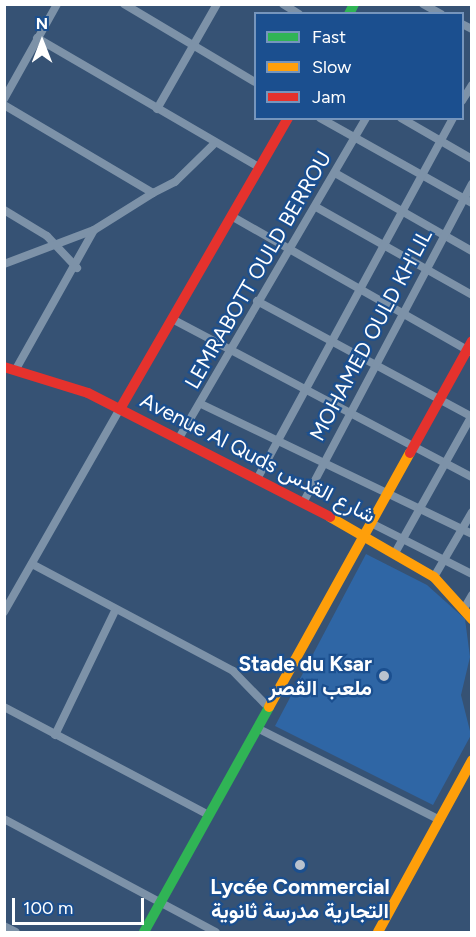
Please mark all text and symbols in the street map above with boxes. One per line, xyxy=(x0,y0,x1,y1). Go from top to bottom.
north arrow xyxy=(12,12,72,72)
legend xyxy=(254,12,464,120)
text: N xyxy=(36,14,48,33)
text: Fast xyxy=(312,26,346,48)
text: Slow xyxy=(312,56,351,78)
text: Jam xyxy=(312,86,346,108)
street label: LEMRABOTT OULD BERROU xyxy=(180,147,336,393)
street label: MOHAMED OULD KH'LIL xyxy=(305,225,437,445)
street label: Avenue Al Quds شارع القدس xyxy=(136,388,380,528)
place label: Stade du Ksar ملعب القصر xyxy=(238,651,372,701)
marker: Stade du Ksar ملعب القصر xyxy=(377,669,391,683)
marker: Lycée Commercial التجارية مدرسة ثانوية xyxy=(293,858,307,872)
place label: Lycée Commercial التجارية مدرسة ثانوية xyxy=(210,874,390,924)
scale bar xyxy=(15,886,147,924)
text: 100 m xyxy=(23,897,73,919)

